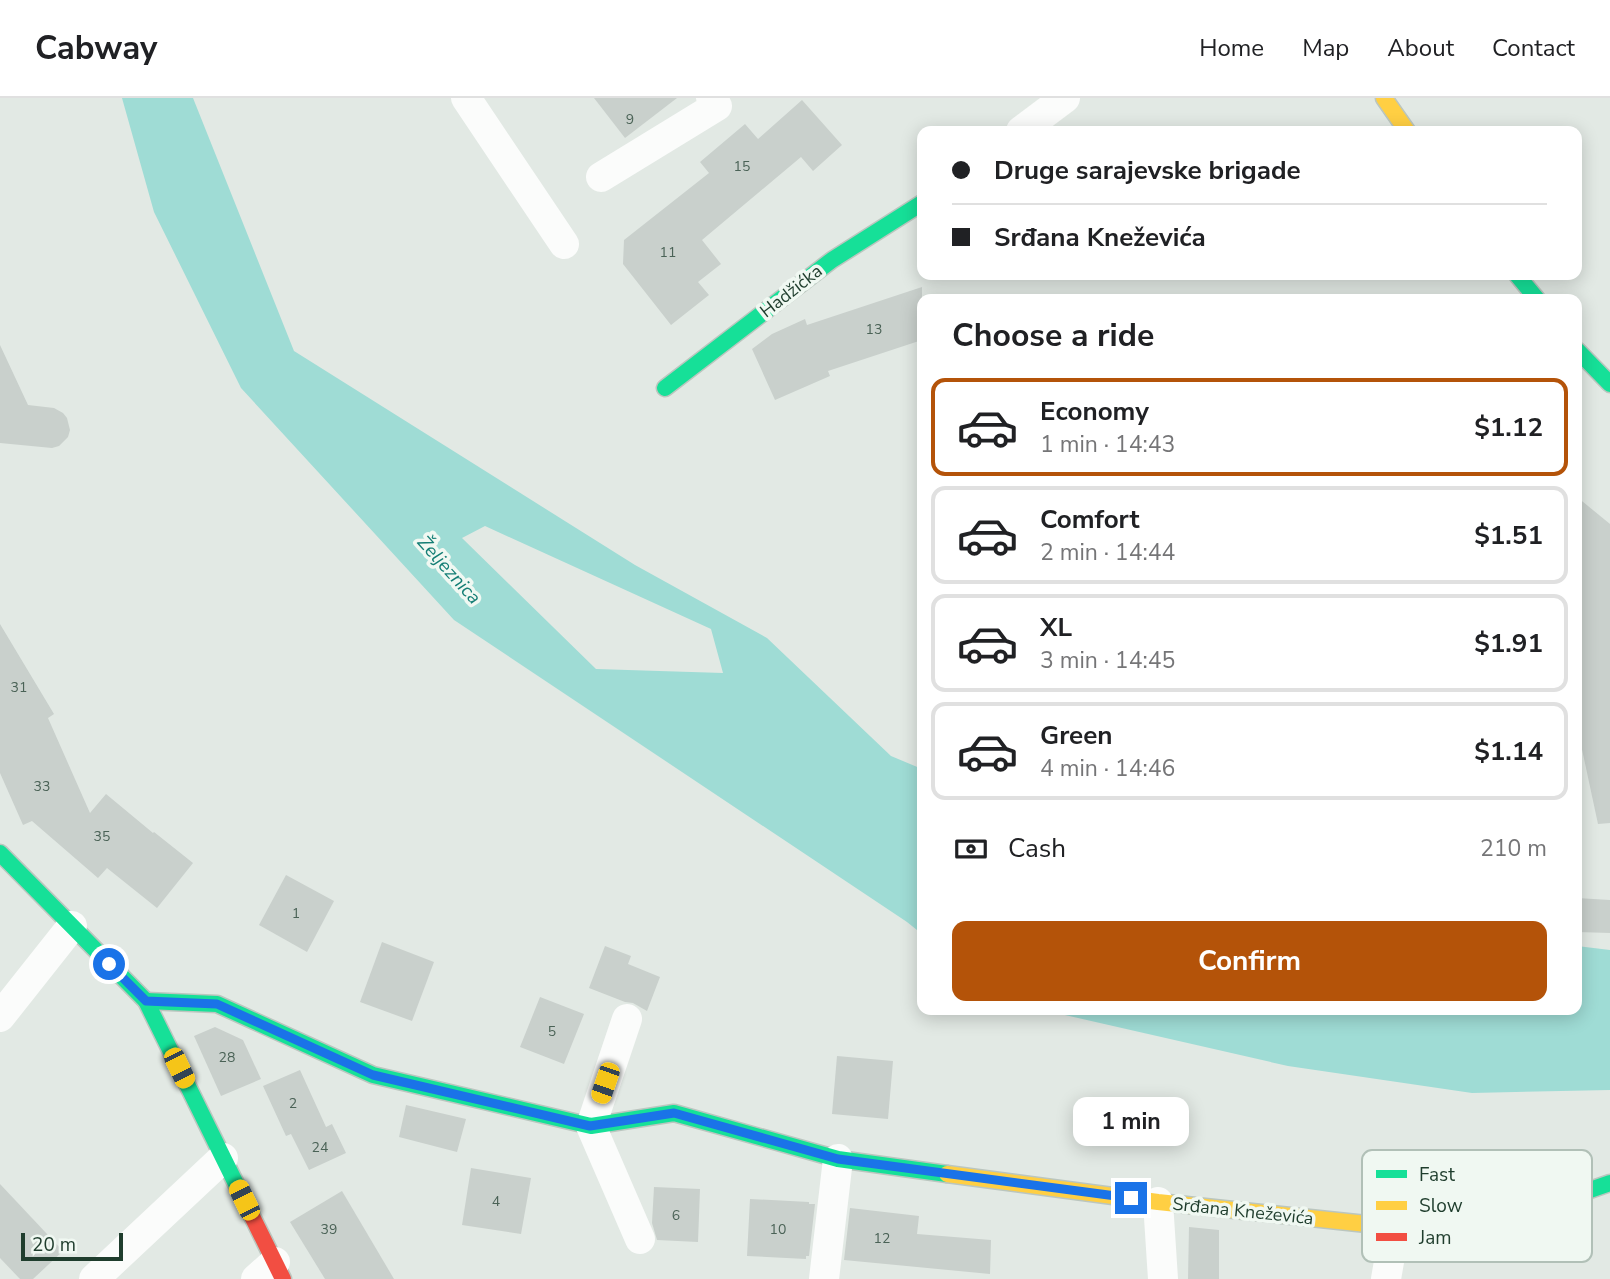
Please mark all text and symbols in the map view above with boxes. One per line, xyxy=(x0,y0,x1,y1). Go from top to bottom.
text: Cabway xyxy=(35,26,157,71)
text: Home xyxy=(1199,32,1264,64)
text: Map xyxy=(1302,32,1349,64)
text: About xyxy=(1387,32,1454,64)
text: Contact xyxy=(1492,32,1575,64)
house number: 9 xyxy=(626,110,634,129)
text: Druge sarajevske brigade xyxy=(994,153,1301,188)
house number: 15 xyxy=(734,157,750,176)
text: Srđana Kneževića xyxy=(994,220,1206,255)
house number: 11 xyxy=(660,243,676,262)
street label: Hadžićka xyxy=(755,259,827,323)
text: Choose a ride xyxy=(952,314,1154,357)
house number: 13 xyxy=(866,320,882,339)
text: Economy xyxy=(1040,394,1149,429)
icon: car xyxy=(956,396,1019,459)
text: $1.12 xyxy=(1474,410,1543,445)
text: 1 min · 14:43 xyxy=(1040,429,1175,460)
text: Comfort xyxy=(1040,502,1140,537)
icon: car xyxy=(956,504,1019,567)
text: $1.51 xyxy=(1474,518,1543,553)
water label: Željeznica xyxy=(411,530,487,610)
text: 2 min · 14:44 xyxy=(1040,537,1175,568)
text: XL xyxy=(1040,610,1072,645)
icon: car xyxy=(956,612,1019,675)
text: $1.91 xyxy=(1474,626,1543,661)
text: 3 min · 14:45 xyxy=(1040,645,1175,676)
house number: 31 xyxy=(11,678,27,697)
text: Green xyxy=(1040,718,1113,753)
icon: car xyxy=(956,720,1019,783)
text: $1.14 xyxy=(1474,734,1543,769)
text: 4 min · 14:46 xyxy=(1040,753,1175,784)
house number: 33 xyxy=(34,777,50,796)
house number: 35 xyxy=(94,827,110,846)
icon: cash xyxy=(952,830,990,868)
text: Cash xyxy=(1008,831,1066,866)
text: 210 m xyxy=(1480,833,1547,864)
house number: 1 xyxy=(292,904,300,923)
button: Confirm xyxy=(952,921,1547,1001)
route start xyxy=(93,948,125,980)
house number: 5 xyxy=(548,1022,556,1041)
car xyxy=(161,1045,198,1091)
house number: 28 xyxy=(219,1048,235,1067)
car xyxy=(589,1060,622,1106)
house number: 2 xyxy=(289,1094,297,1113)
callout: 1 min xyxy=(1073,1096,1189,1146)
text: 1 min xyxy=(1101,1106,1161,1137)
house number: 24 xyxy=(312,1138,328,1157)
legend xyxy=(1362,1150,1592,1262)
text: Fast xyxy=(1419,1162,1455,1188)
car xyxy=(226,1177,263,1223)
route end xyxy=(1115,1182,1147,1214)
house number: 4 xyxy=(492,1192,500,1211)
street label: Srđana Kneževića xyxy=(1171,1192,1315,1230)
text: Slow xyxy=(1419,1193,1463,1219)
house number: 6 xyxy=(672,1206,680,1225)
house number: 39 xyxy=(321,1220,337,1239)
house number: 10 xyxy=(770,1220,786,1239)
text: Jam xyxy=(1418,1225,1452,1251)
house number: 12 xyxy=(874,1229,890,1248)
scale bar xyxy=(21,1230,122,1262)
text: 20 m xyxy=(32,1232,76,1258)

